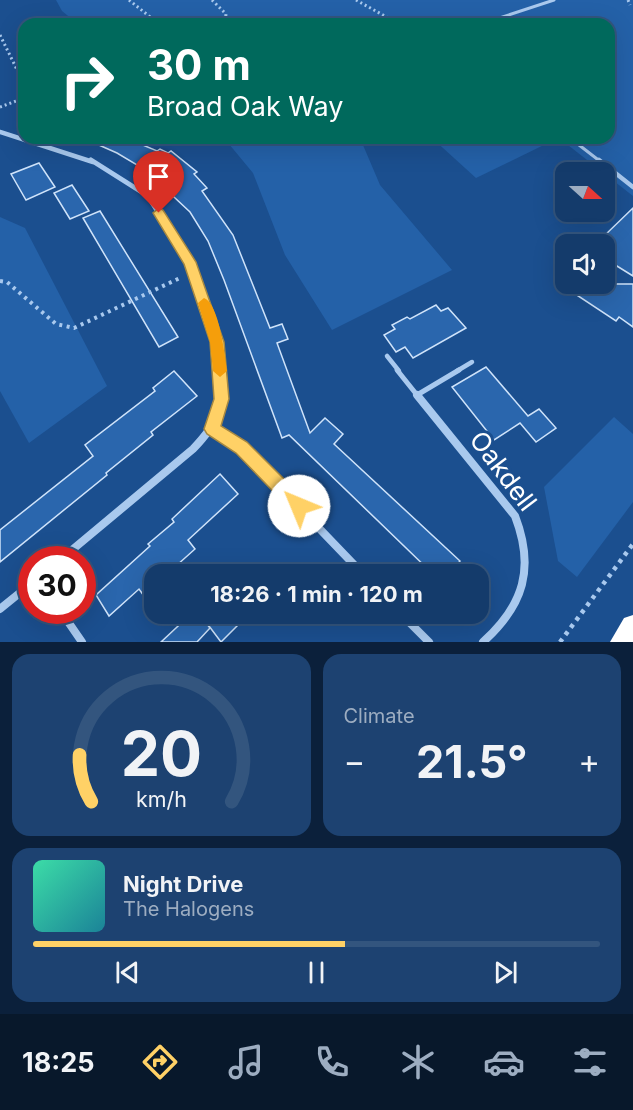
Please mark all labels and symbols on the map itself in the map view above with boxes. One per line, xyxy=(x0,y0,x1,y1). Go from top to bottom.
pin xyxy=(133,151,184,213)
north arrow xyxy=(555,162,615,222)
street label: Oakdell xyxy=(463,425,543,517)
position arrow xyxy=(267,474,331,538)
speed limit sign: 30 xyxy=(18,546,96,624)

